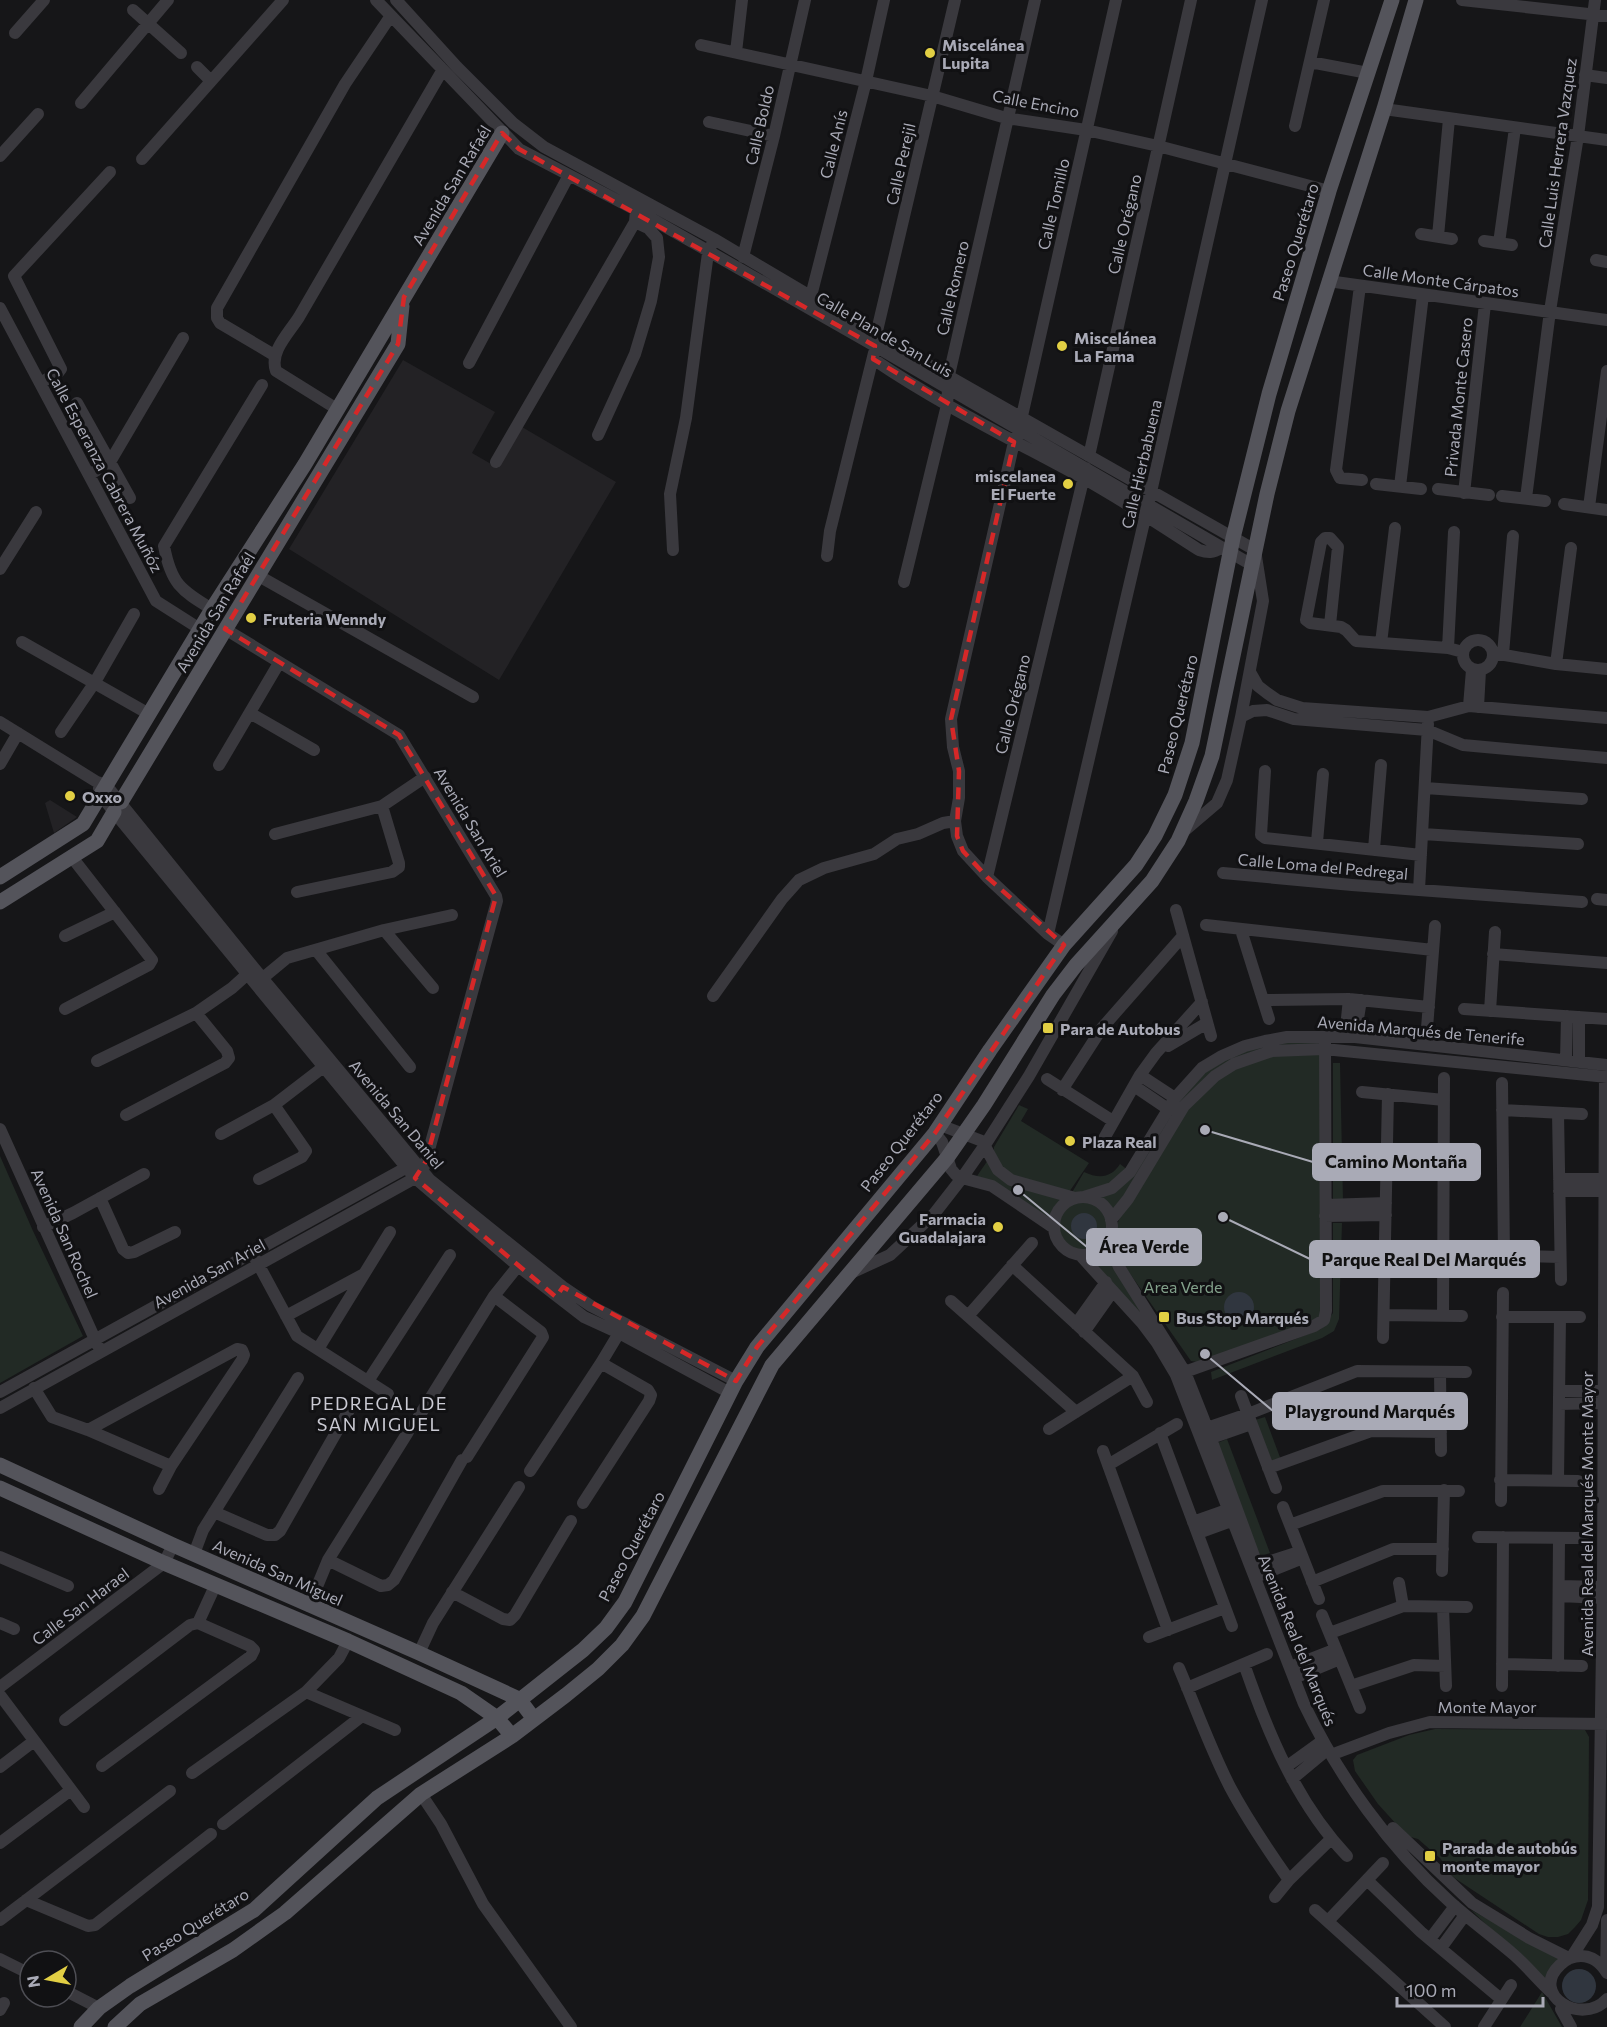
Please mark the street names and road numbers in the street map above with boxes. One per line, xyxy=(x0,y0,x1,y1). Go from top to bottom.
street label: Calle Luis Herrera Vazquez xyxy=(1534,57,1580,249)
street label: Calle Boldo xyxy=(741,83,777,167)
street label: Calle Encino xyxy=(991,85,1081,121)
street label: Calle Anís xyxy=(815,107,851,181)
street label: Avenida San Rafaél xyxy=(408,121,494,249)
street label: Calle Perejil xyxy=(881,121,919,207)
street label: Calle Tomillo xyxy=(1033,156,1073,252)
street label: Calle Orégano xyxy=(1103,172,1145,276)
street label: Paseo Querétaro xyxy=(1268,181,1322,303)
street label: Calle Romero xyxy=(932,239,972,337)
street label: Calle Monte Cárpatos xyxy=(1362,260,1520,300)
street label: Calle Plan de San Luis xyxy=(814,287,956,381)
street label: Privada Monte Casero xyxy=(1440,316,1476,478)
street label: Calle Esperanza Cabrera Muñóz xyxy=(43,365,167,575)
street label: Calle Hierbabuena xyxy=(1117,398,1165,530)
street label: Avenida San Rafaél xyxy=(172,548,258,676)
street label: Calle Orégano xyxy=(990,652,1034,756)
street label: Paseo Querétaro xyxy=(1153,652,1201,776)
street label: Avenida San Ariel xyxy=(431,764,511,880)
street label: Calle Loma del Pedregal xyxy=(1237,849,1409,883)
street label: Avenida Marqués de Tenerife xyxy=(1316,1011,1526,1049)
street label: Avenida San Daniel xyxy=(346,1056,448,1172)
street label: Paseo Querétaro xyxy=(856,1087,946,1195)
street label: Avenida San Rochel xyxy=(28,1165,102,1301)
street label: Avenida San Ariel xyxy=(150,1234,268,1312)
street label: Avenida Real del Marqués Monte Mayor xyxy=(1577,1371,1596,1657)
street label: Paseo Querétaro xyxy=(594,1488,668,1604)
street label: Avenida San Miguel xyxy=(210,1535,346,1609)
street label: Avenida Real del Marqués xyxy=(1255,1551,1341,1729)
street label: Calle San Harael xyxy=(28,1563,132,1649)
street label: Monte Mayor xyxy=(1437,1697,1537,1716)
street label: Paseo Querétaro xyxy=(138,1884,252,1964)

